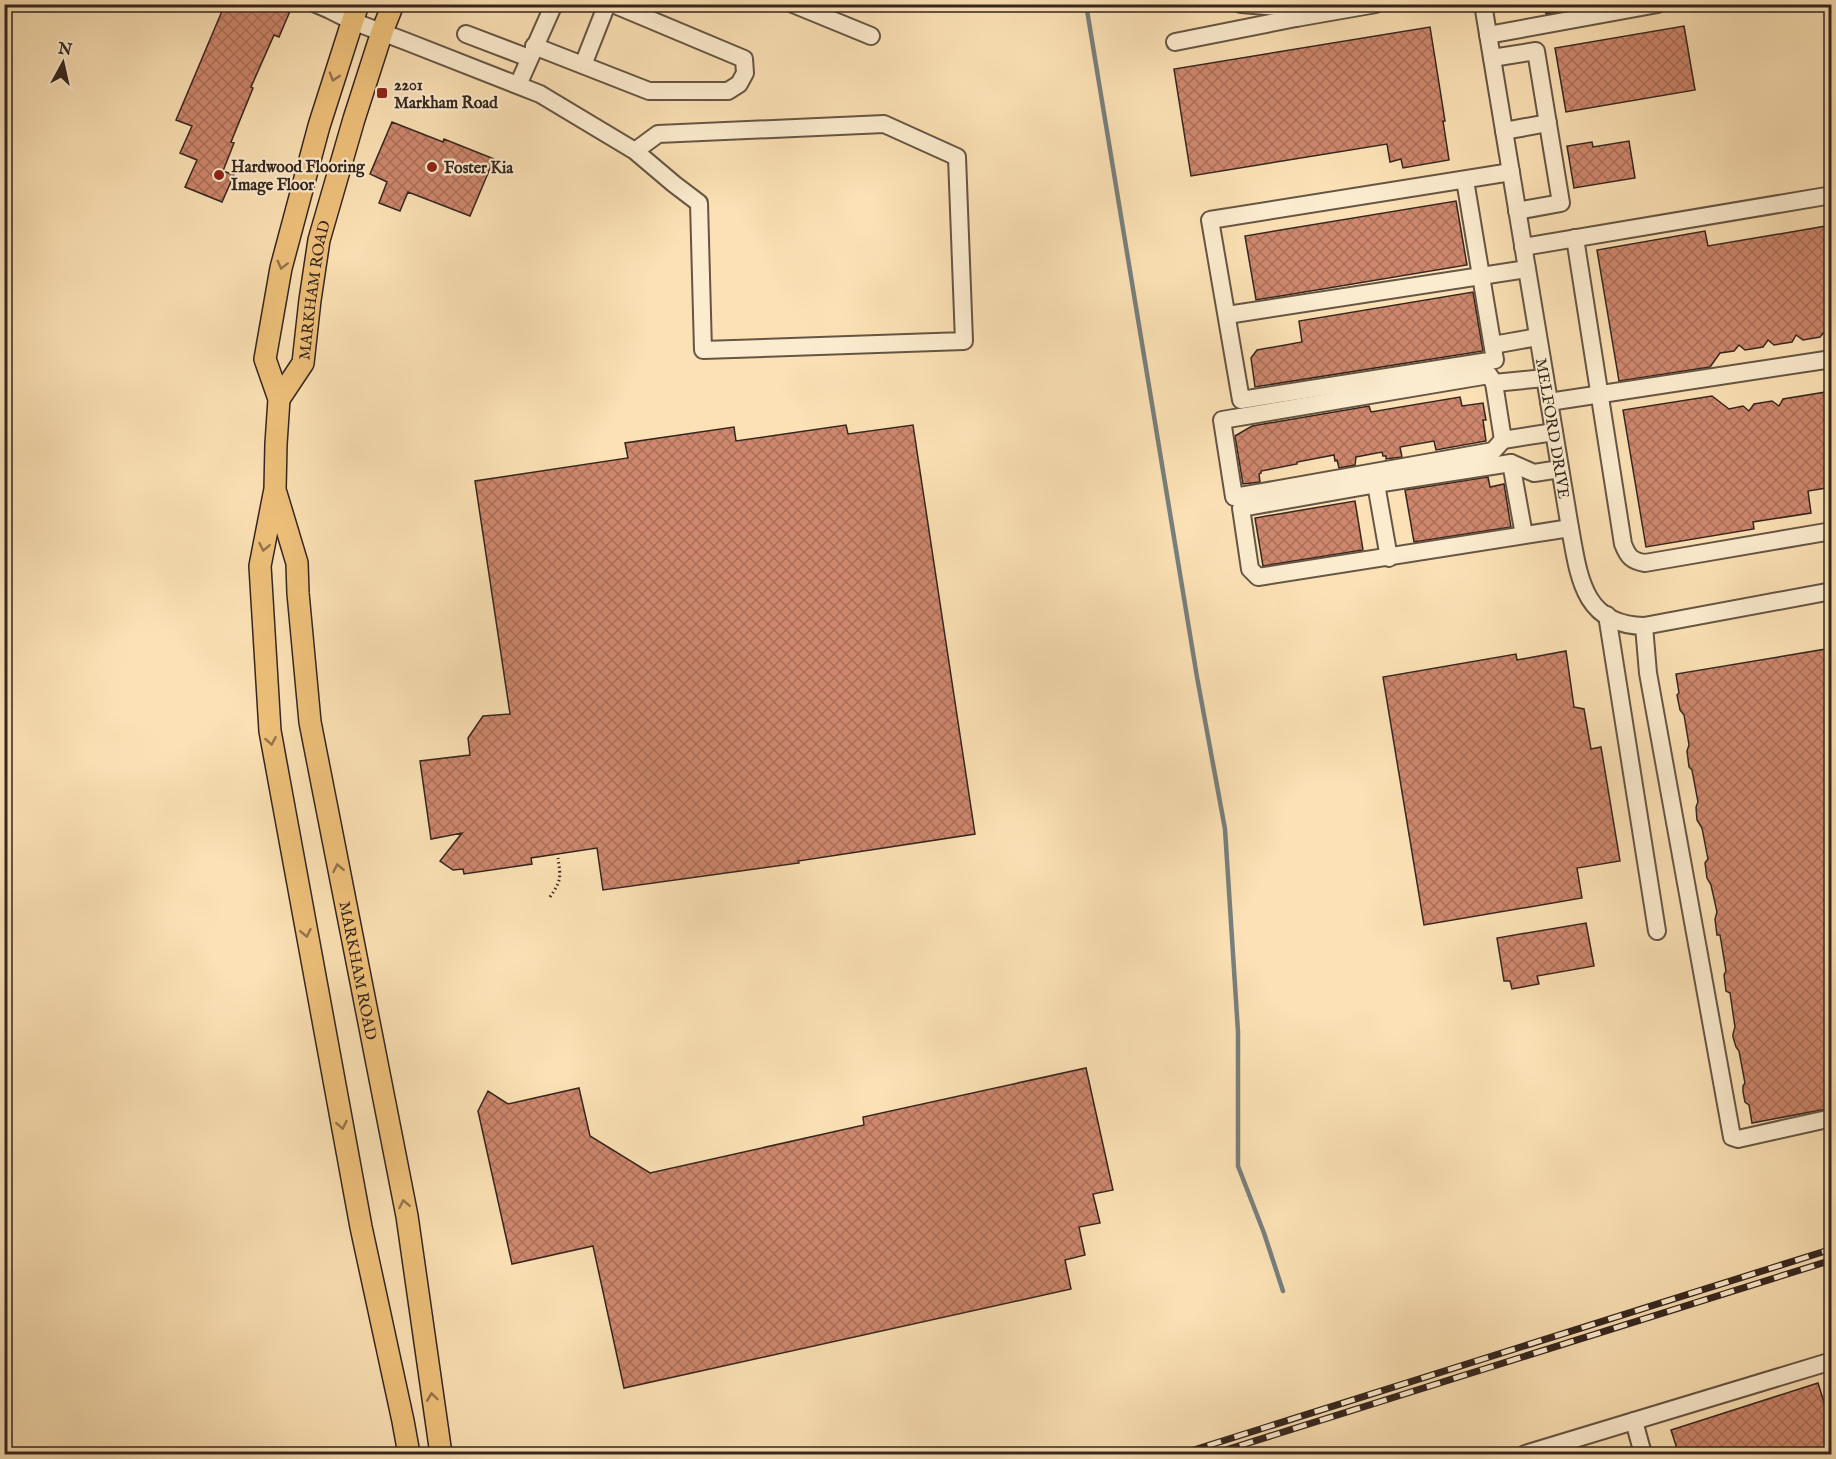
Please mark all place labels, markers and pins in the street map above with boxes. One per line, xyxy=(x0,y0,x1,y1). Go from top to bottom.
place label: 2201 Markham Road xyxy=(394,76,498,114)
marker: 2201 Markham Road xyxy=(375,86,389,100)
place label: Hardwood Flooring Image Floor xyxy=(231,158,366,196)
place label: Foster Kia xyxy=(444,159,514,179)
marker: Foster Kia xyxy=(425,160,439,174)
marker: Hardwood Flooring Image Floor xyxy=(212,168,226,182)

